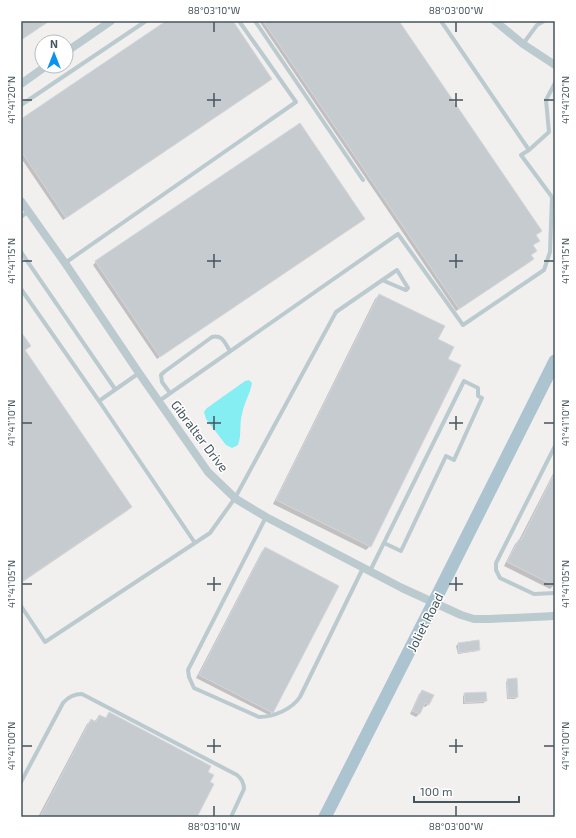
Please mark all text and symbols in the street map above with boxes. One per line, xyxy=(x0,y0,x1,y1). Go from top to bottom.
text: 88°03'10"W xyxy=(188,4,241,16)
text: 88°03'00"W xyxy=(429,4,484,16)
north arrow xyxy=(34,34,74,74)
text: N xyxy=(50,37,58,50)
text: 41°41'20"N xyxy=(5,76,17,124)
text: 41°41'20"N xyxy=(559,76,571,124)
text: 41°41'15"N xyxy=(5,238,17,284)
text: 41°41'15"N xyxy=(559,238,571,284)
street label: Gibralter Drive xyxy=(168,397,232,475)
text: 41°41'10"N xyxy=(5,400,17,446)
text: 41°41'10"N xyxy=(559,400,571,446)
text: 41°41'05"N xyxy=(5,560,17,608)
text: 41°41'05"N xyxy=(559,560,571,608)
street label: Joliet Road xyxy=(403,590,447,654)
text: 41°41'00"N xyxy=(5,722,17,770)
text: 41°41'00"N xyxy=(559,722,571,770)
scale bar xyxy=(414,778,519,804)
text: 100 m xyxy=(420,784,452,798)
text: 88°03'10"W xyxy=(188,820,241,832)
text: 88°03'00"W xyxy=(429,820,484,832)

